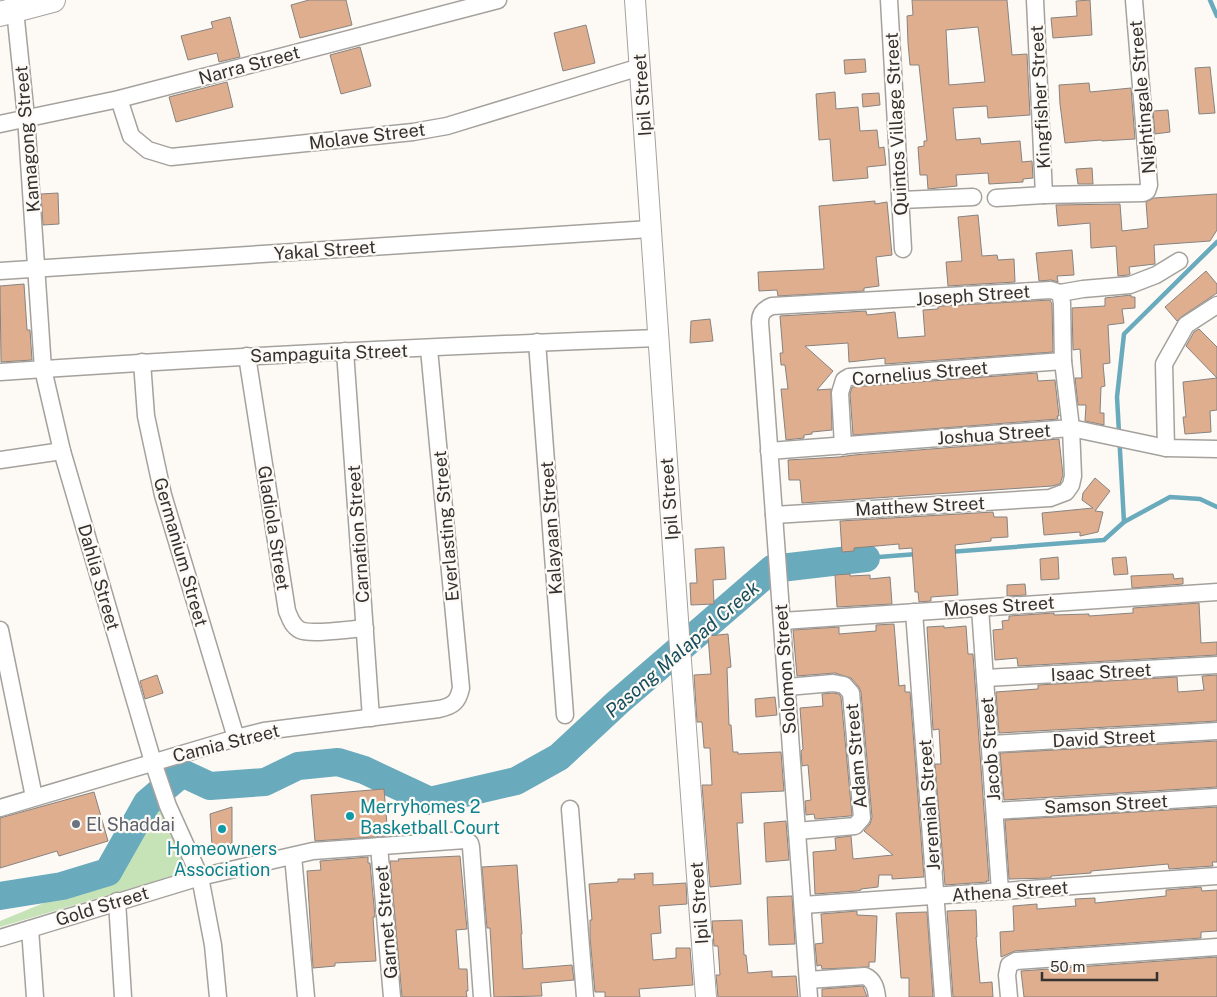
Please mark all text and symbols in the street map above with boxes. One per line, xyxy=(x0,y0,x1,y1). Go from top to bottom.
street label: Nightingale Street xyxy=(1125,19,1159,175)
street label: Kingfisher Street xyxy=(1026,25,1054,169)
street label: Quintos Village Street xyxy=(881,32,911,216)
street label: Narra Street xyxy=(196,41,302,89)
street label: Ipil Street xyxy=(629,53,655,137)
street label: Kamagong Street xyxy=(10,65,44,213)
street label: Molave Street xyxy=(308,118,426,154)
street label: Yakal Street xyxy=(273,236,377,264)
street label: Joseph Street xyxy=(915,281,1031,309)
street label: Sampaguita Street xyxy=(250,340,408,366)
street label: Cornelius Street xyxy=(851,357,989,389)
street label: Joshua Street xyxy=(936,420,1052,448)
street label: Everlasting Street xyxy=(429,450,463,602)
street label: Ipil Street xyxy=(656,457,682,541)
street label: Kalayaan Street xyxy=(536,461,566,595)
street label: Gladiola Street xyxy=(254,464,294,592)
street label: Carnation Street xyxy=(343,464,373,604)
street label: Germanium Street xyxy=(150,475,212,629)
street label: Matthew Street xyxy=(855,492,985,520)
street label: Dahlia Street xyxy=(74,521,124,633)
water label: Pasong Malapad Creek xyxy=(601,576,764,722)
street label: Moses Street xyxy=(943,592,1055,620)
street label: Solomon Street xyxy=(770,603,800,735)
street label: Isaac Street xyxy=(1050,659,1152,685)
street label: Jacob Street xyxy=(976,696,1004,802)
street label: Adam Street xyxy=(841,702,871,810)
street label: Camia Street xyxy=(171,720,281,766)
street label: David Street xyxy=(1052,725,1156,751)
street label: Jeremiah Street xyxy=(914,739,944,871)
street label: Samson Street xyxy=(1044,790,1168,818)
place label: Merryhomes 2 Basketball Court xyxy=(360,796,500,838)
marker: Merryhomes 2 Basketball Court xyxy=(344,810,356,822)
place label: El Shaddai xyxy=(86,814,175,835)
marker: El Shaddai xyxy=(70,818,82,830)
marker: Homeowners Association xyxy=(216,823,228,835)
place label: Homeowners Association xyxy=(167,838,277,880)
street label: Ipil Street xyxy=(686,861,712,945)
street label: Garnet Street xyxy=(371,864,401,980)
street label: Athena Street xyxy=(951,876,1069,906)
street label: Gold Street xyxy=(53,882,151,930)
scale bar xyxy=(1042,950,1157,982)
text: 50 m xyxy=(1050,958,1085,975)

